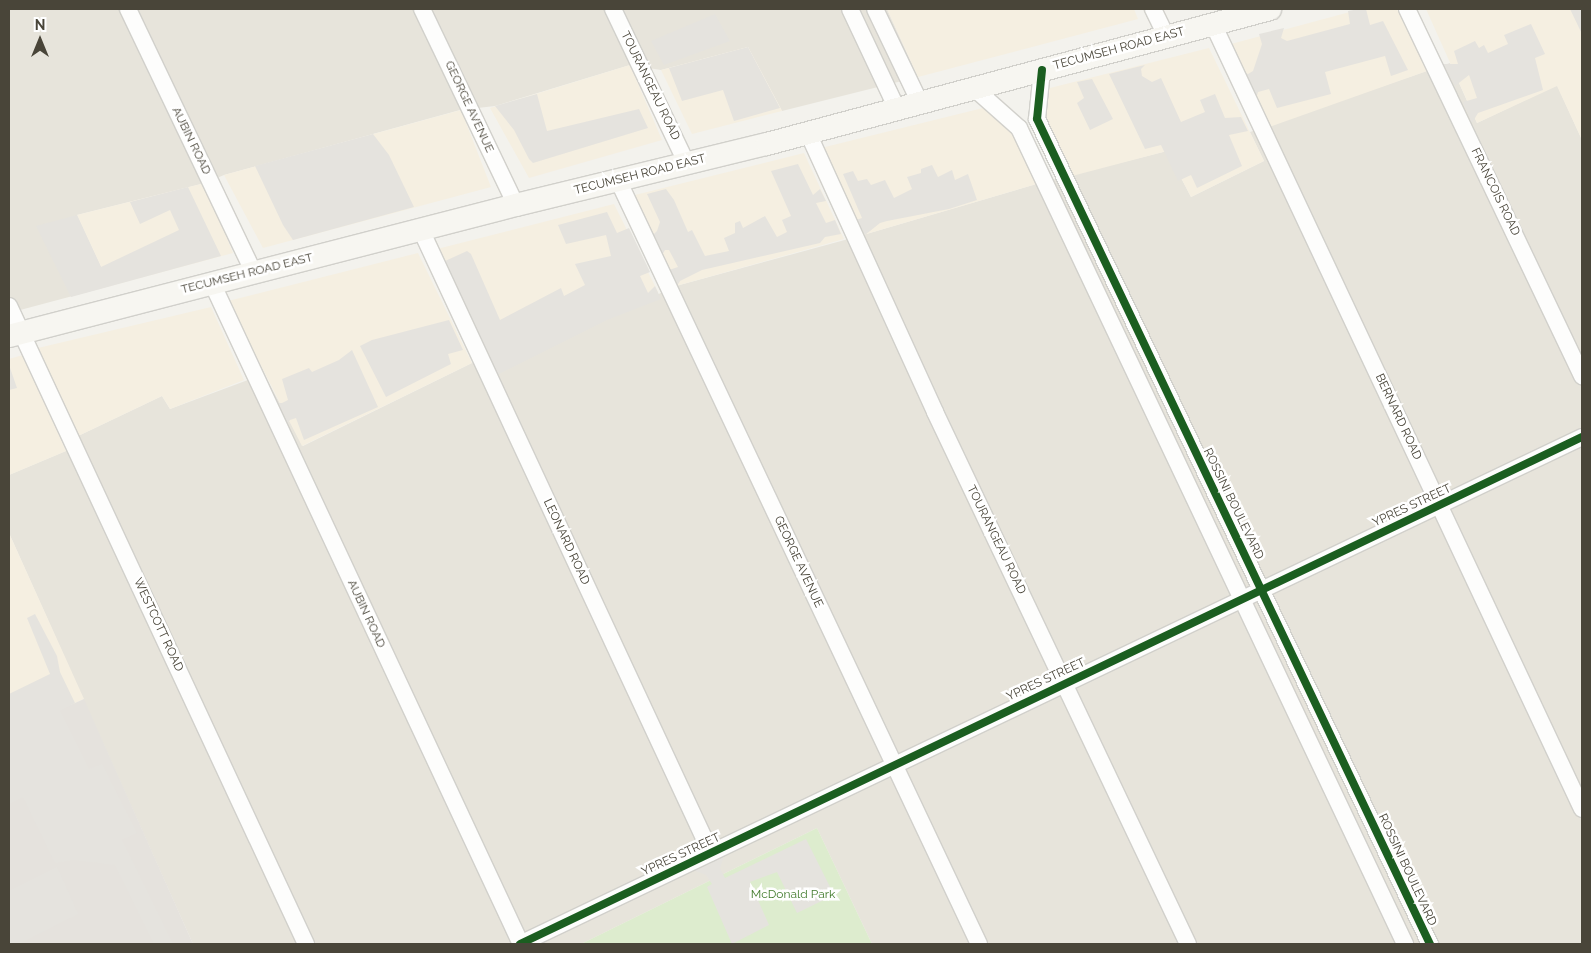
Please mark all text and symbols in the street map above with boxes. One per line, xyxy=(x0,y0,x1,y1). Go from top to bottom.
north arrow xyxy=(15,15,65,65)
text: N xyxy=(35,17,45,33)
street label: TECUMSEH ROAD EAST xyxy=(1052,25,1186,73)
street label: TOURANGEAU ROAD xyxy=(617,29,683,143)
street label: GEORGE AVENUE xyxy=(441,59,497,155)
street label: AUBIN ROAD xyxy=(168,105,214,177)
street label: FRANCOIS ROAD xyxy=(1467,146,1523,238)
street label: TECUMSEH ROAD EAST xyxy=(573,152,707,198)
street label: TECUMSEH ROAD EAST xyxy=(180,251,314,297)
street label: BERNARD ROAD xyxy=(1372,372,1424,462)
street label: ROSSINI BOULEVARD xyxy=(1200,446,1266,562)
street label: YPRES STREET xyxy=(1370,481,1454,531)
street label: TOURANGEAU ROAD xyxy=(963,483,1029,597)
street label: LEONARD ROAD xyxy=(540,497,592,587)
street label: GEORGE AVENUE xyxy=(770,514,826,610)
street label: WESTCOTT ROAD xyxy=(130,576,186,674)
street label: AUBIN ROAD xyxy=(344,578,388,650)
street label: YPRES STREET xyxy=(1004,655,1088,705)
street label: ROSSINI BOULEVARD xyxy=(1375,812,1439,928)
street label: YPRES STREET xyxy=(639,830,723,880)
park label: McDonald Park xyxy=(751,888,835,902)

